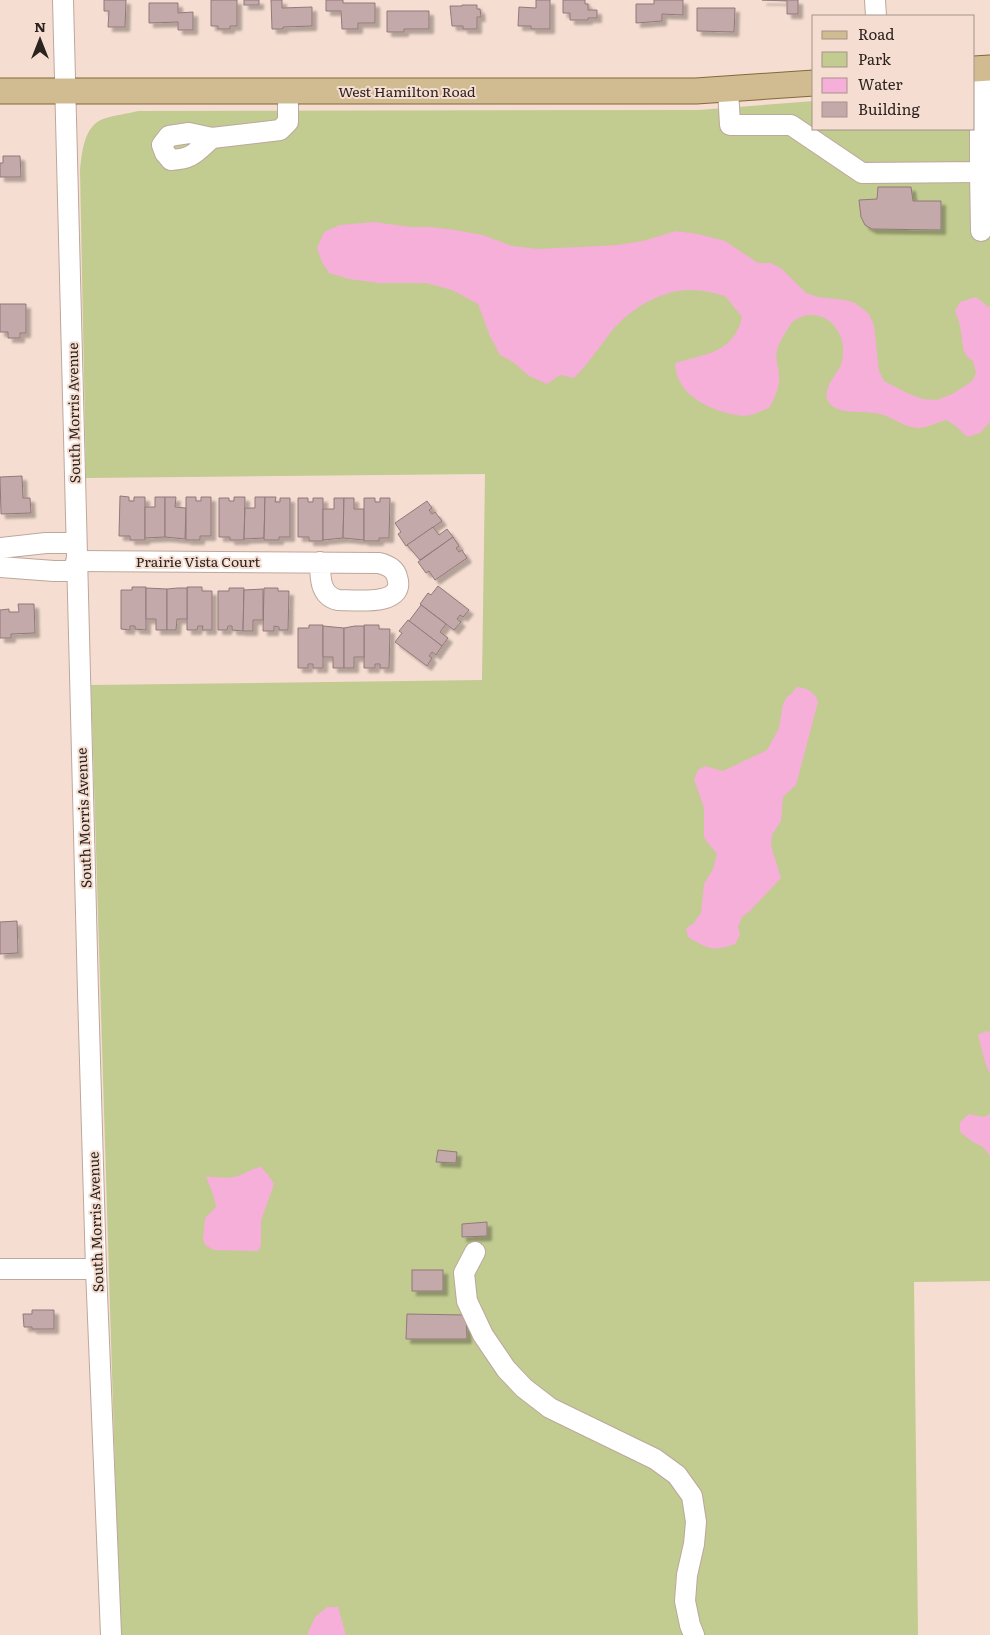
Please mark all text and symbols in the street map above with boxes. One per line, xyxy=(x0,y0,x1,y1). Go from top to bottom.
north arrow xyxy=(15,15,65,65)
legend xyxy=(812,15,975,130)
text: N xyxy=(34,16,46,36)
text: Road xyxy=(858,22,894,45)
text: Park xyxy=(858,47,892,70)
text: Water xyxy=(858,72,903,95)
street label: West Hamilton Road xyxy=(338,81,476,101)
text: Building xyxy=(858,97,920,120)
street label: South Morris Avenue xyxy=(62,342,84,484)
street label: Prairie Vista Court xyxy=(136,551,261,571)
street label: South Morris Avenue xyxy=(71,747,95,889)
street label: South Morris Avenue xyxy=(83,1151,107,1293)

